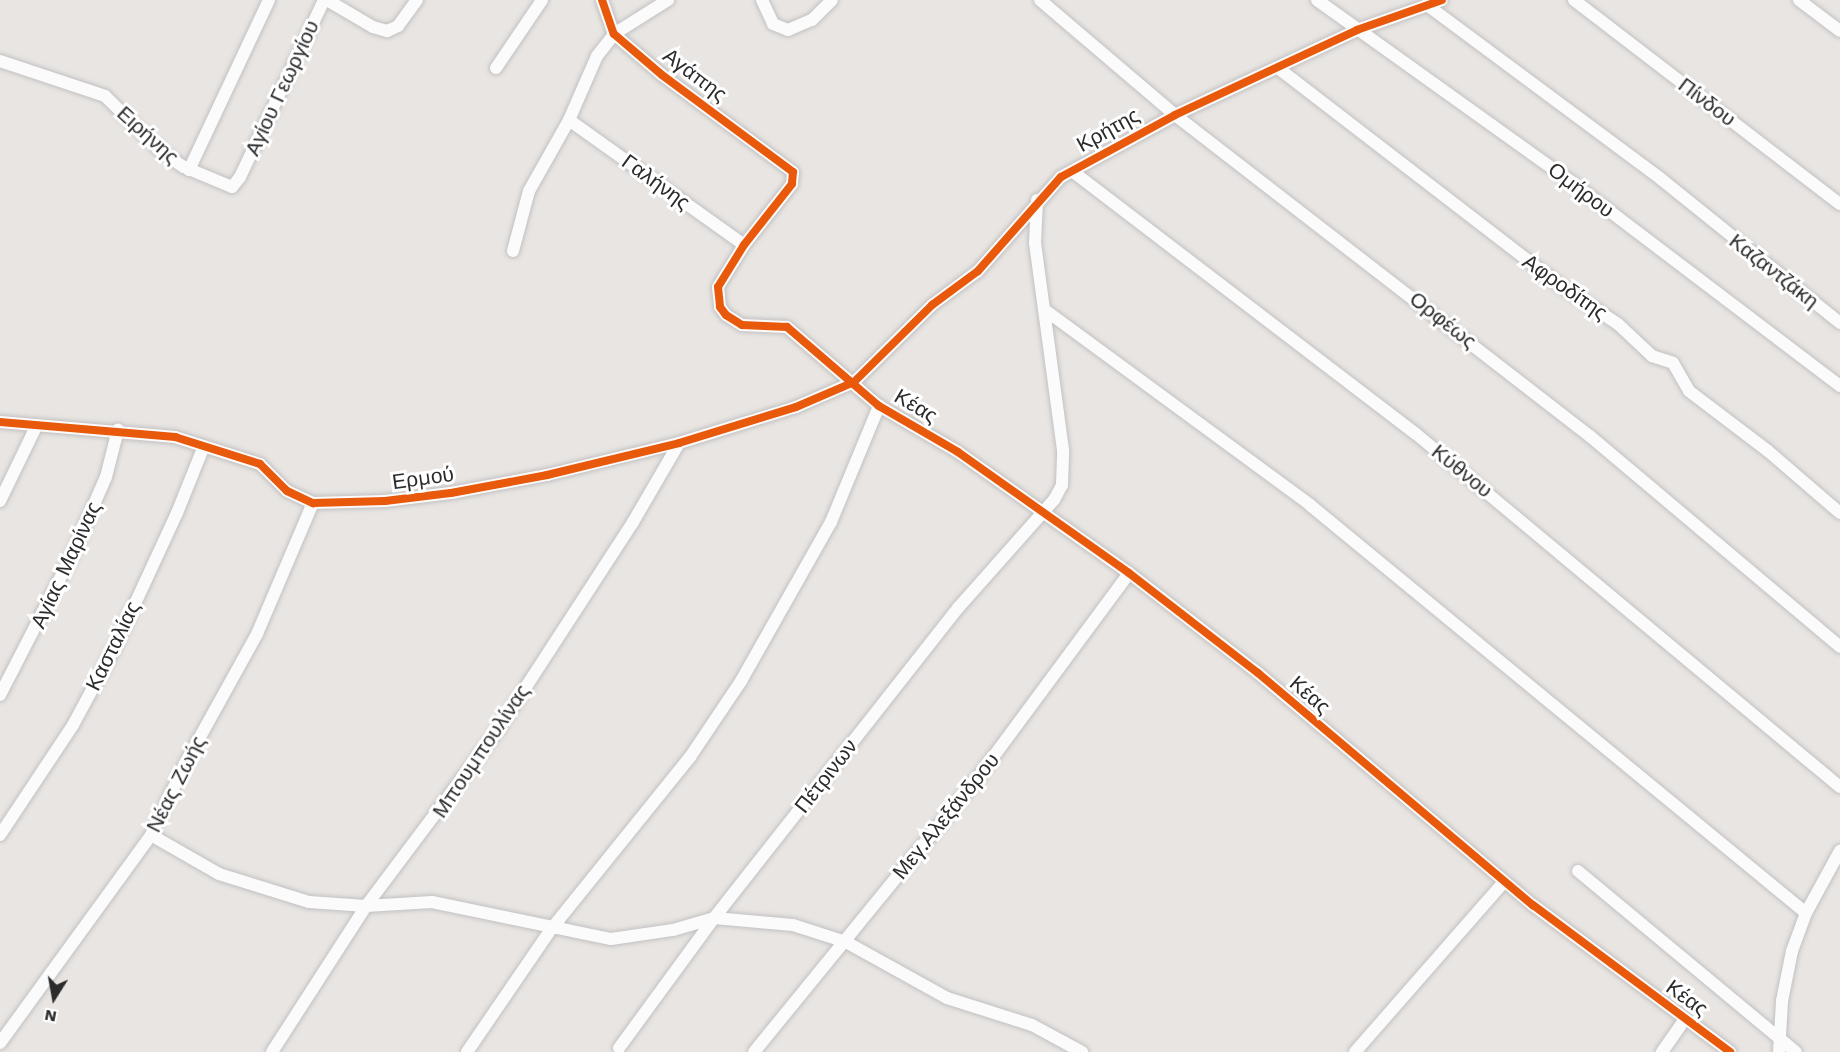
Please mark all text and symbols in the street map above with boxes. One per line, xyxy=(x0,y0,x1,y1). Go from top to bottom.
street label: Αγίου Γεωργίου xyxy=(240,16,324,160)
street label: Αγάπης xyxy=(658,43,732,107)
street label: Πίνδου xyxy=(1673,72,1741,132)
street label: Ειρήνης xyxy=(112,101,184,169)
street label: Κρήτης xyxy=(1072,103,1144,157)
street label: Γαλήνης xyxy=(617,149,695,215)
street label: Ομήρου xyxy=(1543,157,1619,223)
street label: Καζαντζάκη xyxy=(1724,228,1824,314)
street label: Αφροδίτης xyxy=(1518,249,1612,325)
street label: Ορφέως xyxy=(1405,286,1481,354)
street label: Κέας xyxy=(890,383,942,429)
street label: Κύθνου xyxy=(1427,439,1497,503)
street label: Ερμού xyxy=(390,461,456,495)
street label: Αγίας Μαρίνας xyxy=(26,497,106,633)
street label: Κασταλίας xyxy=(81,597,145,695)
street label: Κέας xyxy=(1285,671,1335,719)
street label: Μπουμπουλίνας xyxy=(427,679,535,823)
street label: Νέας Ζωής xyxy=(141,732,211,836)
street label: Πέτρινων xyxy=(789,734,863,818)
street label: Μεγ.Αλεξάνδρου xyxy=(887,748,1005,884)
north arrow xyxy=(24,968,84,1028)
street label: Κέας xyxy=(1661,974,1713,1022)
text: N xyxy=(43,1006,58,1027)

